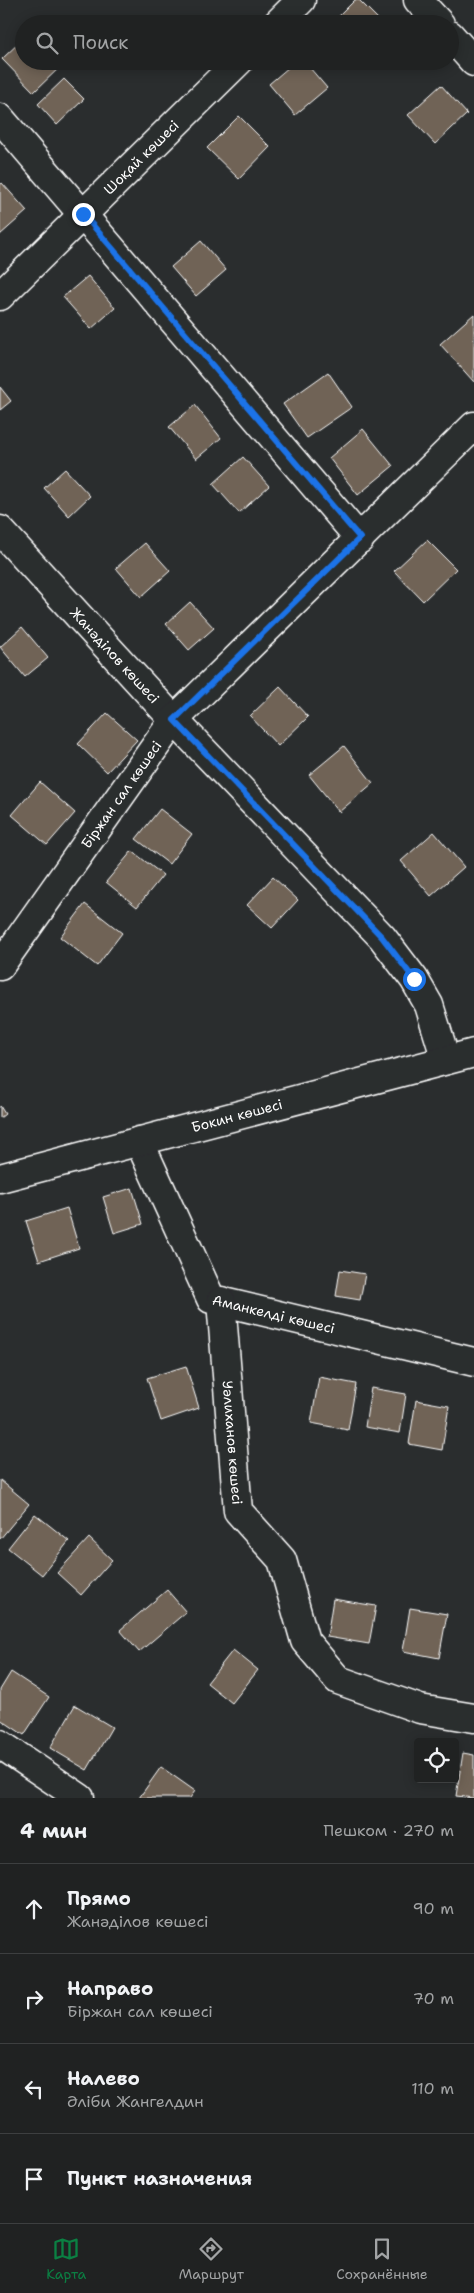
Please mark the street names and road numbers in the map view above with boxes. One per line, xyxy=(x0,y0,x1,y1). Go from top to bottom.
street label: Шоқай көшесі xyxy=(100,116,183,198)
street label: Жанәділов көшесі xyxy=(66,604,163,707)
street label: Біржан сал көшесі xyxy=(77,737,166,852)
street label: Бокин көшесі xyxy=(189,1095,284,1136)
street label: Аманкелді көшесі xyxy=(211,1291,337,1337)
street label: Уәлиханов көшесі xyxy=(218,1380,246,1505)

